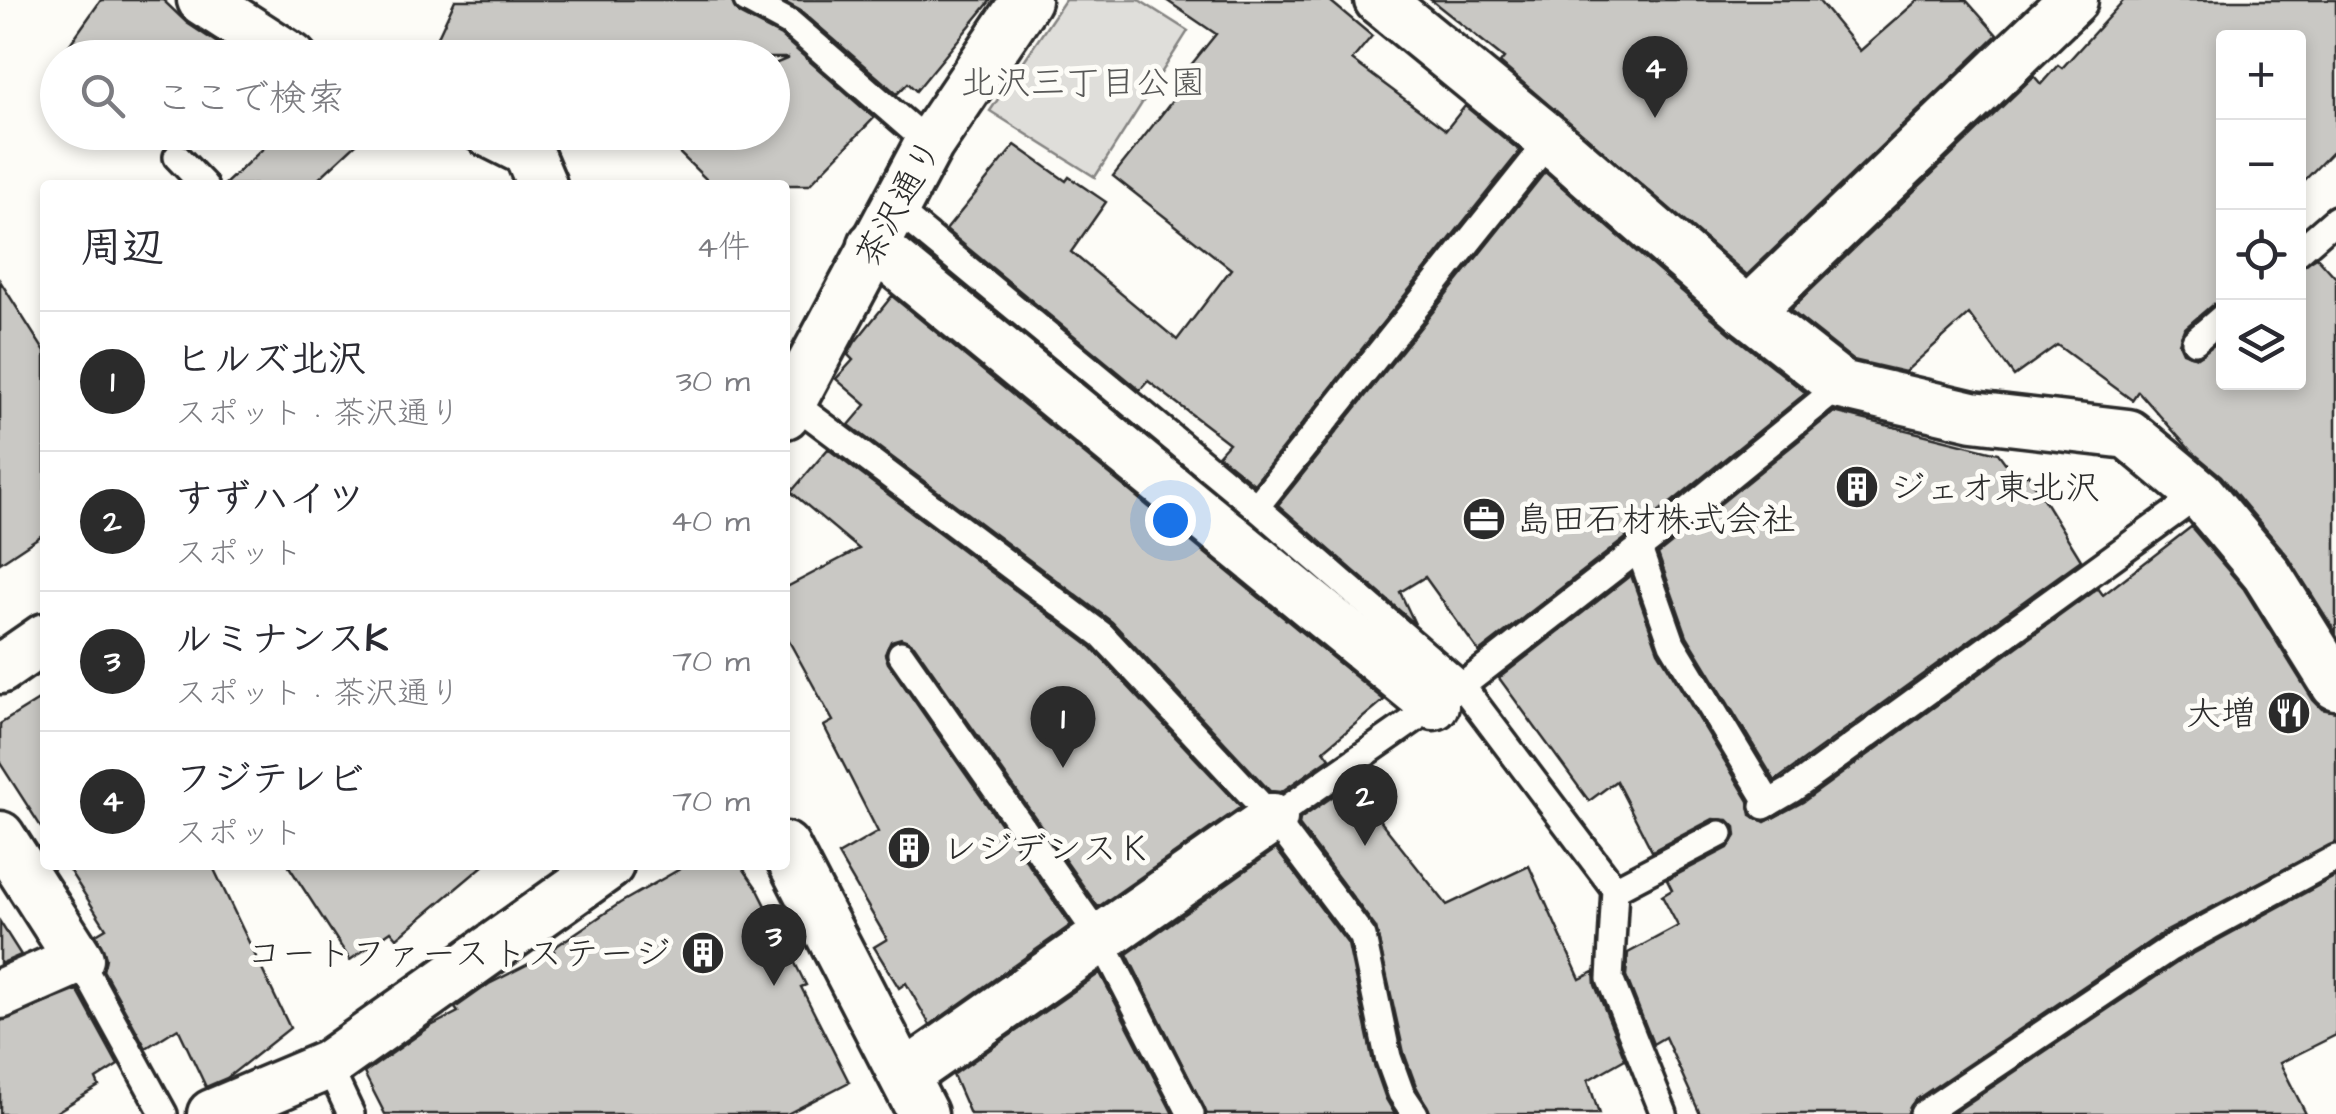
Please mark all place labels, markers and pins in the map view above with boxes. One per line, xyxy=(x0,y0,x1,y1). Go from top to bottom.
pin: 4 xyxy=(1622,36,1688,118)
building icon: ジェオ東北沢 xyxy=(1834,464,1880,510)
place label: ジェオ東北沢 xyxy=(1890,464,2100,513)
office icon: 島田石材株式会社 xyxy=(1461,496,1507,542)
place label: 島田石材株式会社 xyxy=(1516,496,1796,545)
pin: 1 xyxy=(1030,686,1096,768)
place label: 大増 xyxy=(2186,690,2256,739)
restaurant icon: 大増 xyxy=(2266,690,2312,736)
pin: 2 xyxy=(1332,764,1398,846)
building icon: レジデンスＫ xyxy=(886,825,932,871)
place label: レジデンスＫ xyxy=(942,825,1152,874)
pin: 3 xyxy=(742,904,806,986)
place label: コートファーストステージ xyxy=(246,930,670,979)
building icon: コートファーストステージ xyxy=(680,930,726,976)

